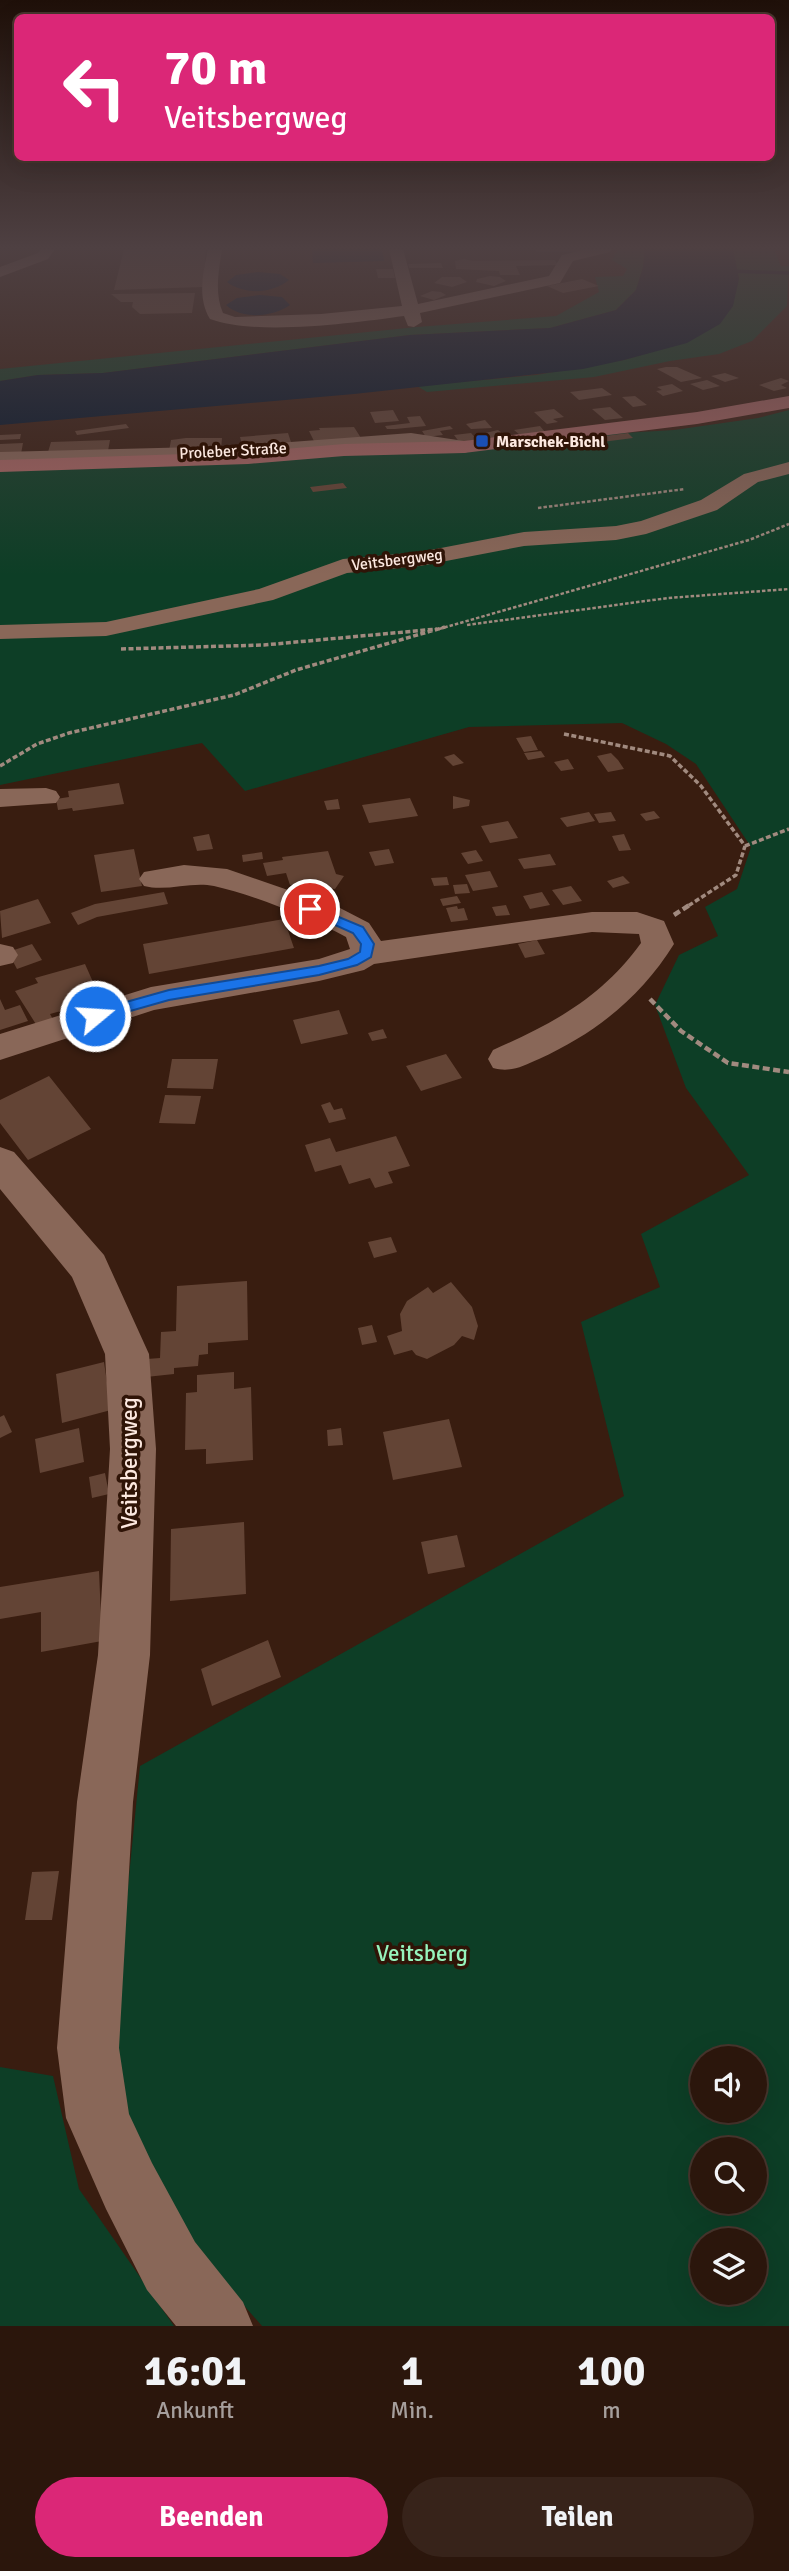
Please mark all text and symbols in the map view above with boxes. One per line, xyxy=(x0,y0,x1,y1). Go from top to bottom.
text: 70 m xyxy=(164,38,267,98)
icon: left xyxy=(49,42,140,133)
text: Veitsbergweg xyxy=(164,98,347,137)
place label: Marschek-Bichl xyxy=(496,432,605,452)
marker: Marschek-Bichl xyxy=(474,433,490,449)
street label: Proleber Straße xyxy=(179,438,287,464)
street label: Veitsbergweg xyxy=(350,544,444,576)
pin xyxy=(280,879,340,939)
icon: arrive xyxy=(291,890,329,928)
position arrow xyxy=(58,979,132,1053)
street label: Veitsbergweg xyxy=(115,1397,144,1529)
park label: Veitsberg xyxy=(376,1939,468,1968)
map controls xyxy=(690,2046,767,2305)
button: sound xyxy=(690,2046,767,2123)
button: search xyxy=(690,2137,767,2214)
button: layers xyxy=(690,2228,767,2305)
text: 16:01 xyxy=(144,2346,247,2397)
text: 1 xyxy=(401,2346,423,2397)
text: 100 xyxy=(577,2346,645,2397)
text: Ankunft xyxy=(156,2396,234,2425)
text: Min. xyxy=(390,2396,434,2425)
text: m xyxy=(602,2396,621,2425)
button: Beenden xyxy=(35,2477,388,2557)
button: Teilen xyxy=(402,2477,754,2557)

